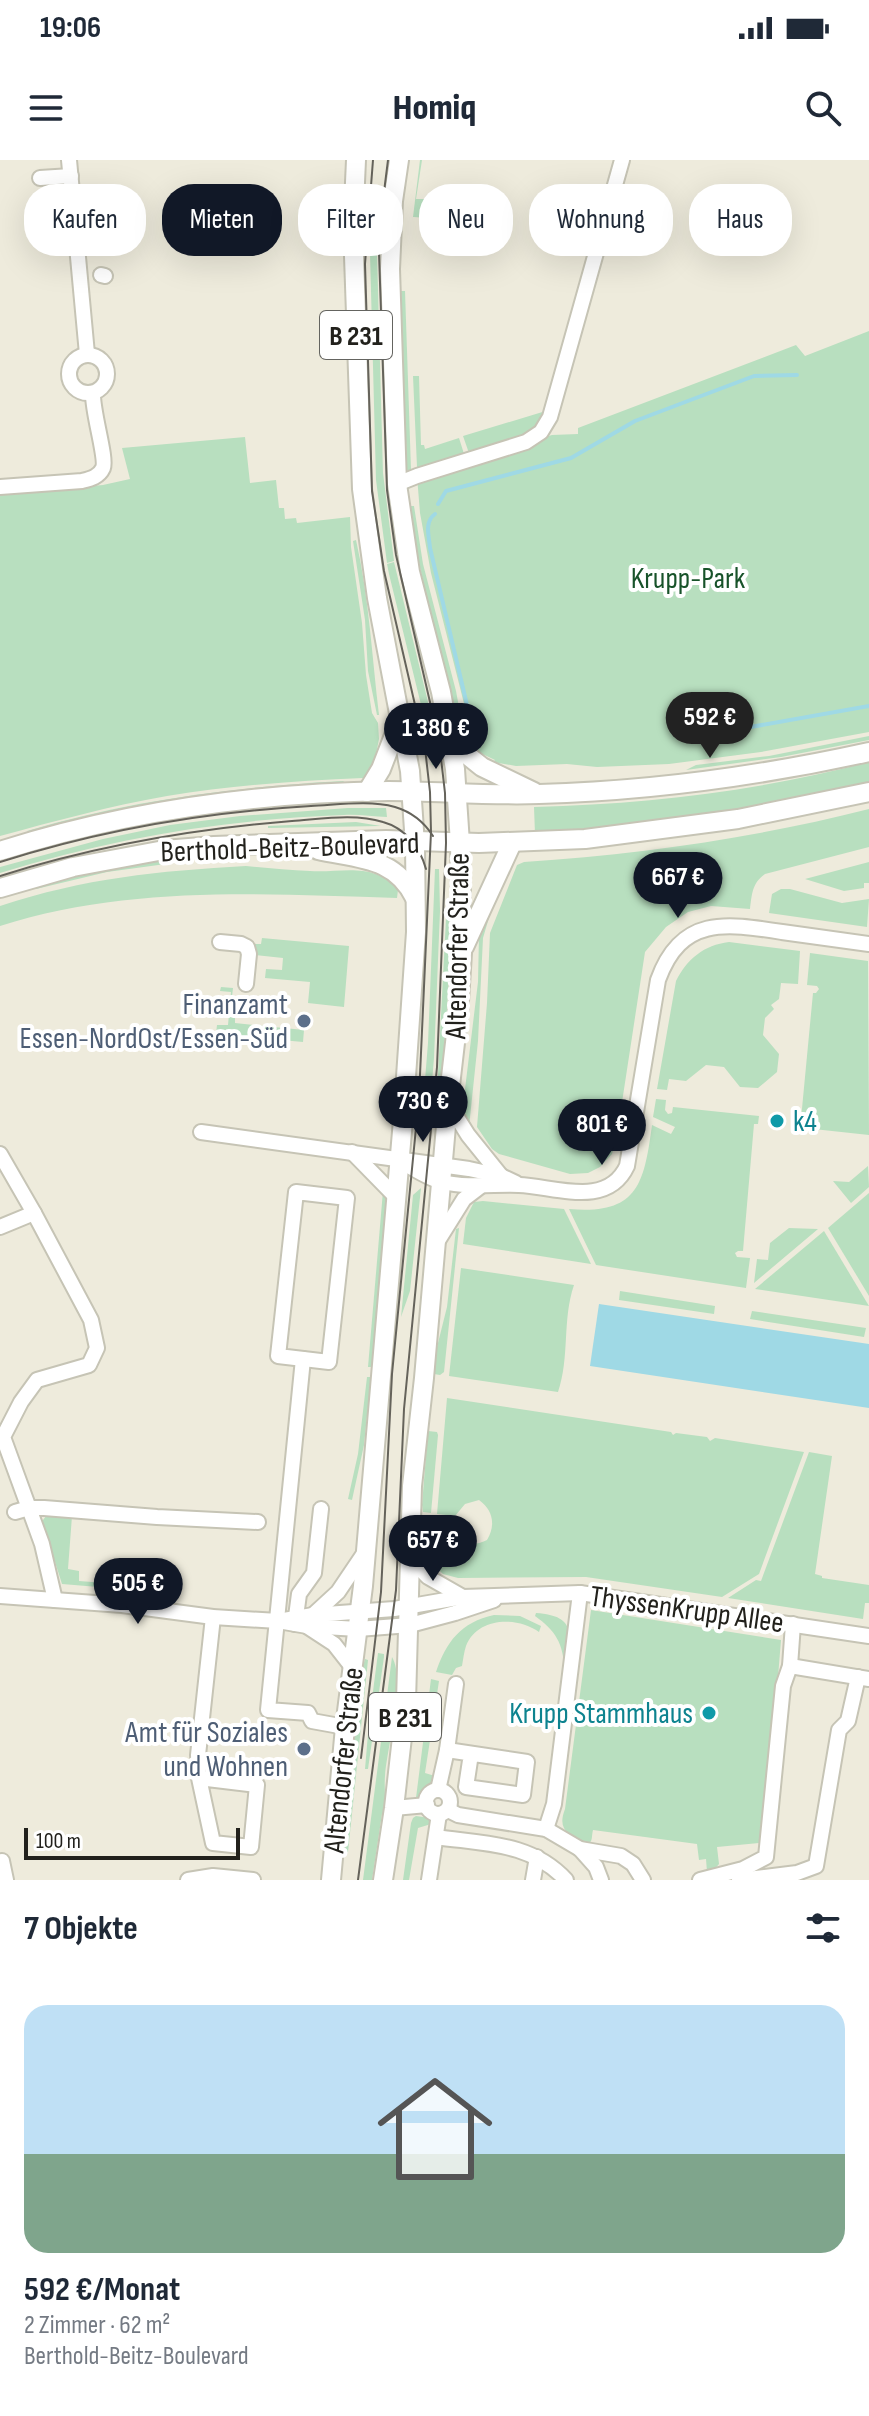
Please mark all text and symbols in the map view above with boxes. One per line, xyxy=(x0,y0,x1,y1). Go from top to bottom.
text: 19:06 xyxy=(40,10,101,46)
icon: menu xyxy=(24,86,68,130)
icon: search xyxy=(801,86,845,130)
text: Homiq xyxy=(393,87,476,130)
chip: Kaufen xyxy=(24,184,146,256)
chip: Mieten xyxy=(162,184,282,256)
chip: Filter xyxy=(298,184,403,256)
chip: Neu xyxy=(419,184,513,256)
chip: Wohnung xyxy=(529,184,673,256)
chip: Haus xyxy=(689,184,792,256)
road number: B 231 xyxy=(320,311,392,359)
park label: Krupp-Park xyxy=(631,561,746,597)
pin: 592 € xyxy=(654,692,766,760)
text: 592 € xyxy=(684,702,736,733)
pin: 1 380 € xyxy=(362,703,510,771)
text: 1 380 € xyxy=(402,713,470,744)
street label: Berthold-Beitz-Boulevard xyxy=(160,825,420,871)
pin: 667 € xyxy=(622,852,734,920)
street label: Altendorfer Straße xyxy=(438,853,478,1041)
text: 667 € xyxy=(651,862,705,893)
place label: Finanzamt Essen-NordOst/Essen-Süd xyxy=(20,987,288,1057)
marker: Finanzamt Essen-NordOst/Essen-Süd xyxy=(295,1012,313,1030)
pin: 730 € xyxy=(367,1076,479,1144)
text: 730 € xyxy=(397,1086,449,1117)
pin: 801 € xyxy=(546,1099,658,1167)
place label: k4 xyxy=(793,1104,817,1140)
text: 801 € xyxy=(576,1109,628,1140)
marker: k4 xyxy=(768,1112,786,1130)
pin: 657 € xyxy=(377,1515,489,1583)
text: 657 € xyxy=(407,1525,459,1556)
pin: 505 € xyxy=(82,1558,194,1626)
text: 505 € xyxy=(112,1568,164,1599)
street label: ThyssenKrupp Allee xyxy=(588,1579,786,1641)
street label: Altendorfer Straße xyxy=(316,1666,372,1856)
road number: B 231 xyxy=(369,1693,441,1741)
place label: Krupp Stammhaus xyxy=(509,1696,693,1732)
marker: Krupp Stammhaus xyxy=(700,1704,718,1722)
place label: Amt für Soziales und Wohnen xyxy=(124,1715,288,1785)
marker: Amt für Soziales und Wohnen xyxy=(295,1740,313,1758)
scale bar xyxy=(24,1824,240,1860)
text: 100 m xyxy=(36,1828,81,1855)
icon: filters xyxy=(801,1906,845,1950)
text: 7 Objekte xyxy=(24,1908,138,1949)
icon: home xyxy=(363,2057,507,2201)
text: 592 €/Monat xyxy=(24,2269,180,2310)
text: 2 Zimmer · 62 m² xyxy=(24,2310,170,2341)
text: Berthold-Beitz-Boulevard xyxy=(24,2341,249,2372)

